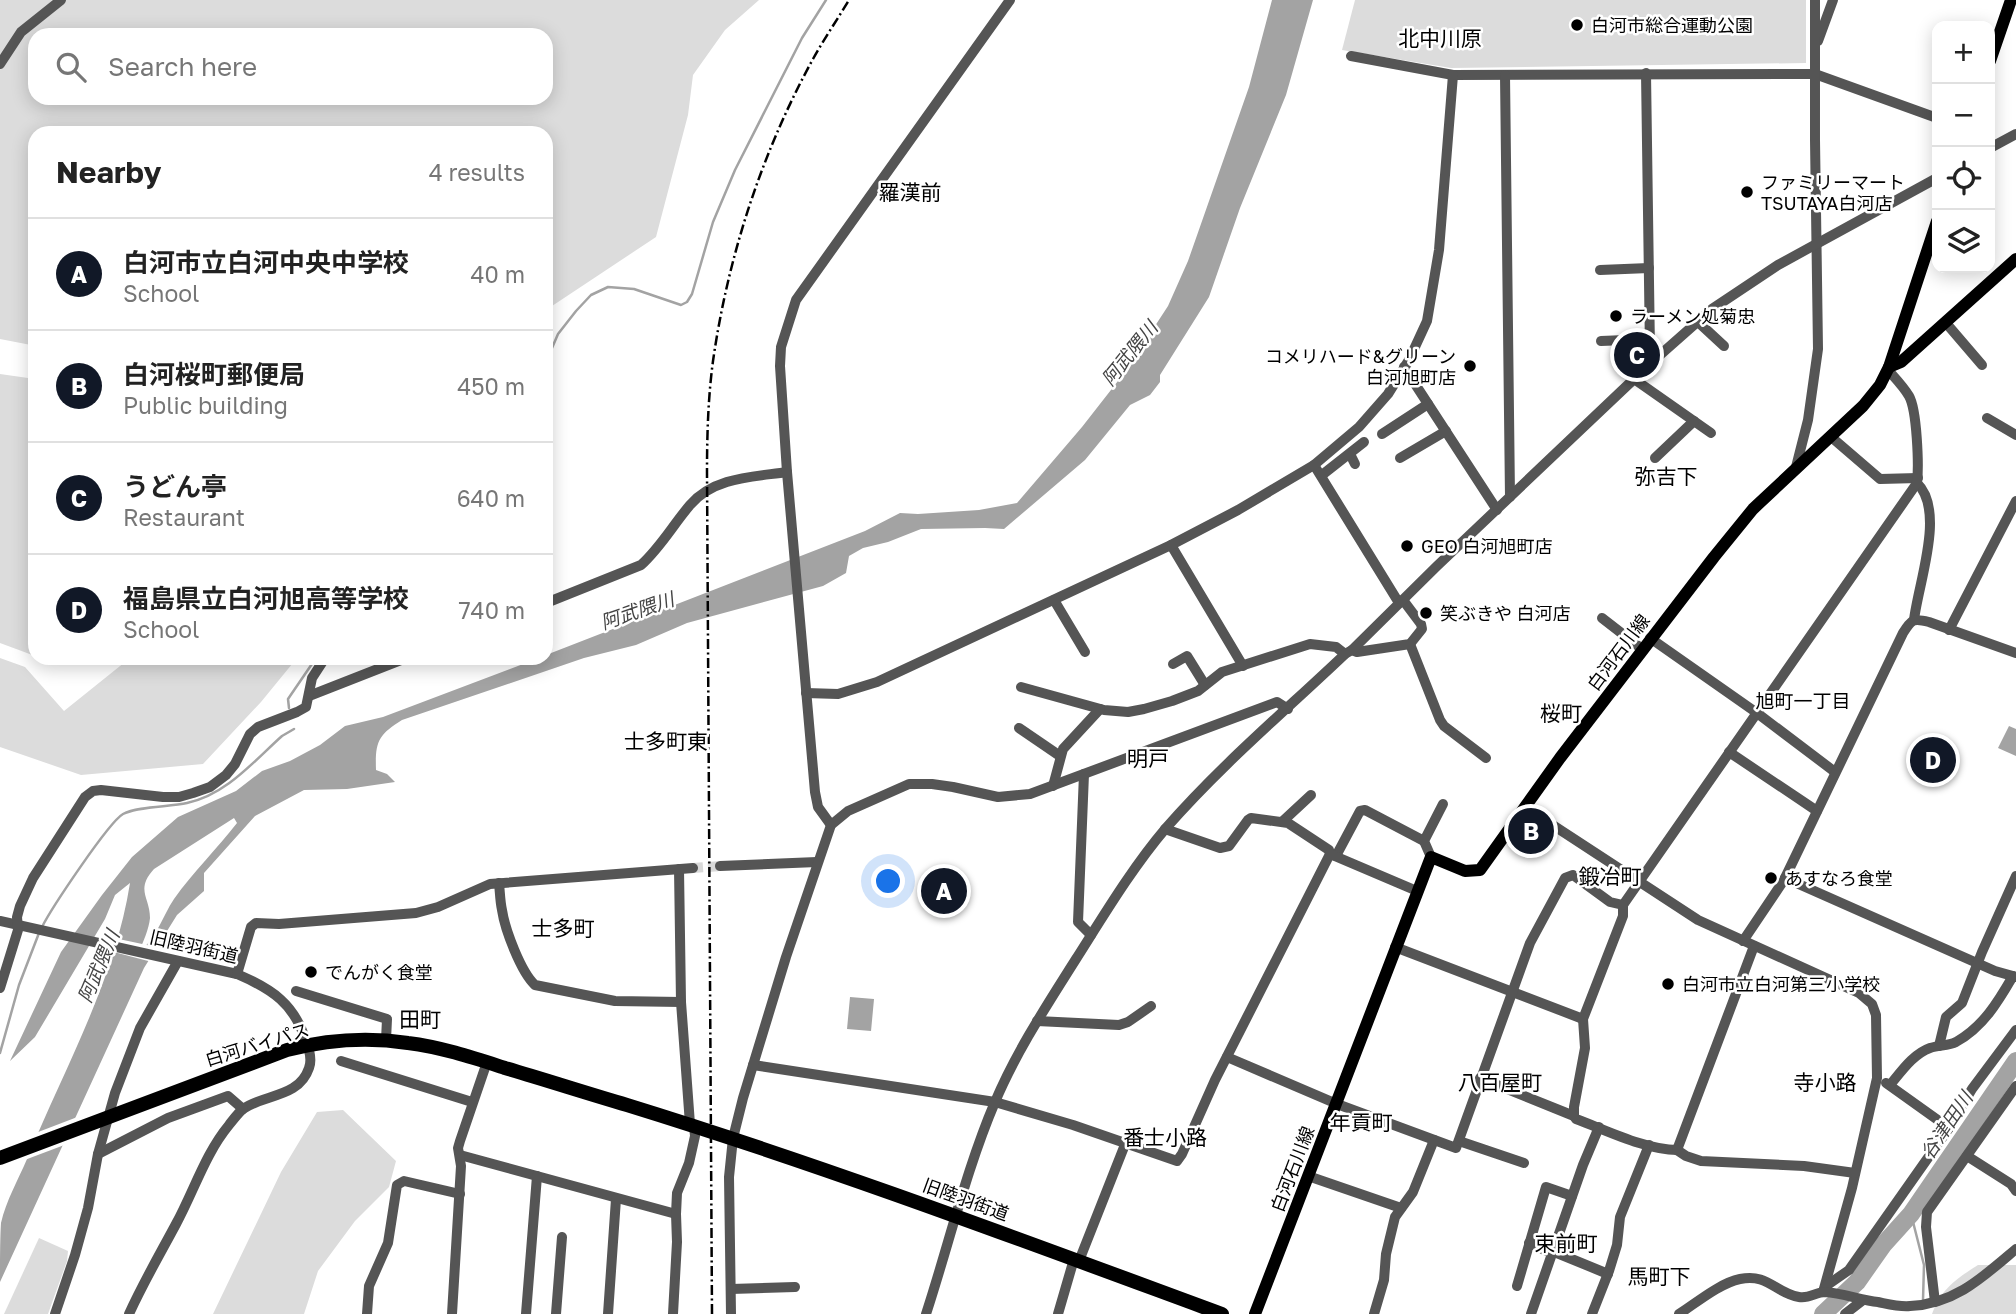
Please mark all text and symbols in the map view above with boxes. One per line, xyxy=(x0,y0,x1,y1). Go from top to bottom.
place label: 白河市総合運動公園 xyxy=(1591,14,1753,36)
marker: 白河市総合運動公園 xyxy=(1569,17,1585,33)
map controls xyxy=(1932,21,1995,273)
button: + xyxy=(1932,21,1995,84)
district label: 北中川原 xyxy=(1398,25,1482,51)
search box xyxy=(28,28,553,105)
icon: search xyxy=(52,48,90,86)
text: Search here xyxy=(108,51,257,82)
button: − xyxy=(1932,84,1995,147)
button: locate xyxy=(1932,147,1995,210)
text: Nearby xyxy=(56,154,161,190)
text: 4 results xyxy=(429,158,525,186)
place label: ファミリーマート TSUTAYA白河店 xyxy=(1761,171,1905,214)
district label: 羅漢前 xyxy=(879,179,942,205)
marker: ファミリーマート TSUTAYA白河店 xyxy=(1739,184,1755,200)
button: layers xyxy=(1932,210,1995,273)
text: 白河市立白河中央中学校 xyxy=(123,247,409,278)
text: A xyxy=(71,260,87,288)
text: 40 m xyxy=(471,260,525,288)
text: School xyxy=(123,279,199,307)
place label: ラーメン処菊忠 xyxy=(1630,305,1755,327)
marker: ラーメン処菊忠 xyxy=(1608,308,1624,324)
water label: 阿武隈川 xyxy=(1096,315,1163,390)
pin: C xyxy=(1614,329,1660,381)
place label: コメリハード&グリーン 白河旭町店 xyxy=(1265,345,1456,388)
marker: コメリハード&グリーン 白河旭町店 xyxy=(1462,358,1478,374)
text: 白河桜町郵便局 xyxy=(123,359,305,390)
text: B xyxy=(71,372,87,400)
text: 450 m xyxy=(457,372,525,400)
text: Public building xyxy=(123,391,288,419)
district label: 弥吉下 xyxy=(1635,463,1698,489)
text: うどん亭 xyxy=(123,471,227,502)
text: C xyxy=(71,484,87,512)
text: 640 m xyxy=(457,484,525,512)
text: Restaurant xyxy=(123,503,245,531)
place label: GEO 白河旭町店 xyxy=(1421,535,1552,557)
marker: GEO 白河旭町店 xyxy=(1399,538,1415,554)
text: 福島県立白河旭高等学校 xyxy=(123,583,409,614)
water label: 阿武隈川 xyxy=(597,586,679,633)
text: D xyxy=(71,596,87,624)
text: 740 m xyxy=(458,596,525,624)
place label: 笑ぶきや 白河店 xyxy=(1440,602,1571,624)
marker: 笑ぶきや 白河店 xyxy=(1418,605,1434,621)
street label: 白河石川線 xyxy=(1582,609,1654,695)
text: School xyxy=(123,615,199,643)
district label: 旭町一丁目 xyxy=(1755,689,1851,712)
district label: 桜町 xyxy=(1540,700,1582,726)
district label: 士多町東 xyxy=(624,728,708,754)
pin: D xyxy=(1910,734,1956,786)
district label: 明戸 xyxy=(1127,745,1169,771)
pin: B xyxy=(1508,805,1554,857)
district label: 鍛冶町 xyxy=(1579,863,1642,889)
your location xyxy=(871,864,905,898)
pin: A xyxy=(921,865,967,917)
place label: あすなろ食堂 xyxy=(1785,867,1893,889)
marker: あすなろ食堂 xyxy=(1763,870,1779,886)
district label: 士多町 xyxy=(532,915,595,941)
water label: 阿武隈川 xyxy=(73,925,124,1005)
street label: 旧陸羽街道 xyxy=(148,925,240,967)
place label: でんがく食堂 xyxy=(325,961,433,983)
marker: でんがく食堂 xyxy=(303,964,319,980)
place label: 白河市立白河第三小学校 xyxy=(1682,973,1880,995)
marker: 白河市立白河第三小学校 xyxy=(1660,976,1676,992)
district label: 田町 xyxy=(399,1006,441,1032)
street label: 白河バイパス xyxy=(202,1018,312,1070)
district label: 八百屋町 xyxy=(1458,1069,1542,1095)
district label: 寺小路 xyxy=(1794,1069,1857,1095)
water label: 谷津田川 xyxy=(1915,1085,1978,1163)
district label: 年貢町 xyxy=(1330,1109,1393,1135)
street label: 白河石川線 xyxy=(1266,1123,1318,1215)
district label: 番士小路 xyxy=(1123,1124,1207,1150)
street label: 旧陸羽街道 xyxy=(920,1173,1012,1225)
district label: 束前町 xyxy=(1535,1230,1598,1256)
district label: 馬町下 xyxy=(1628,1263,1691,1289)

